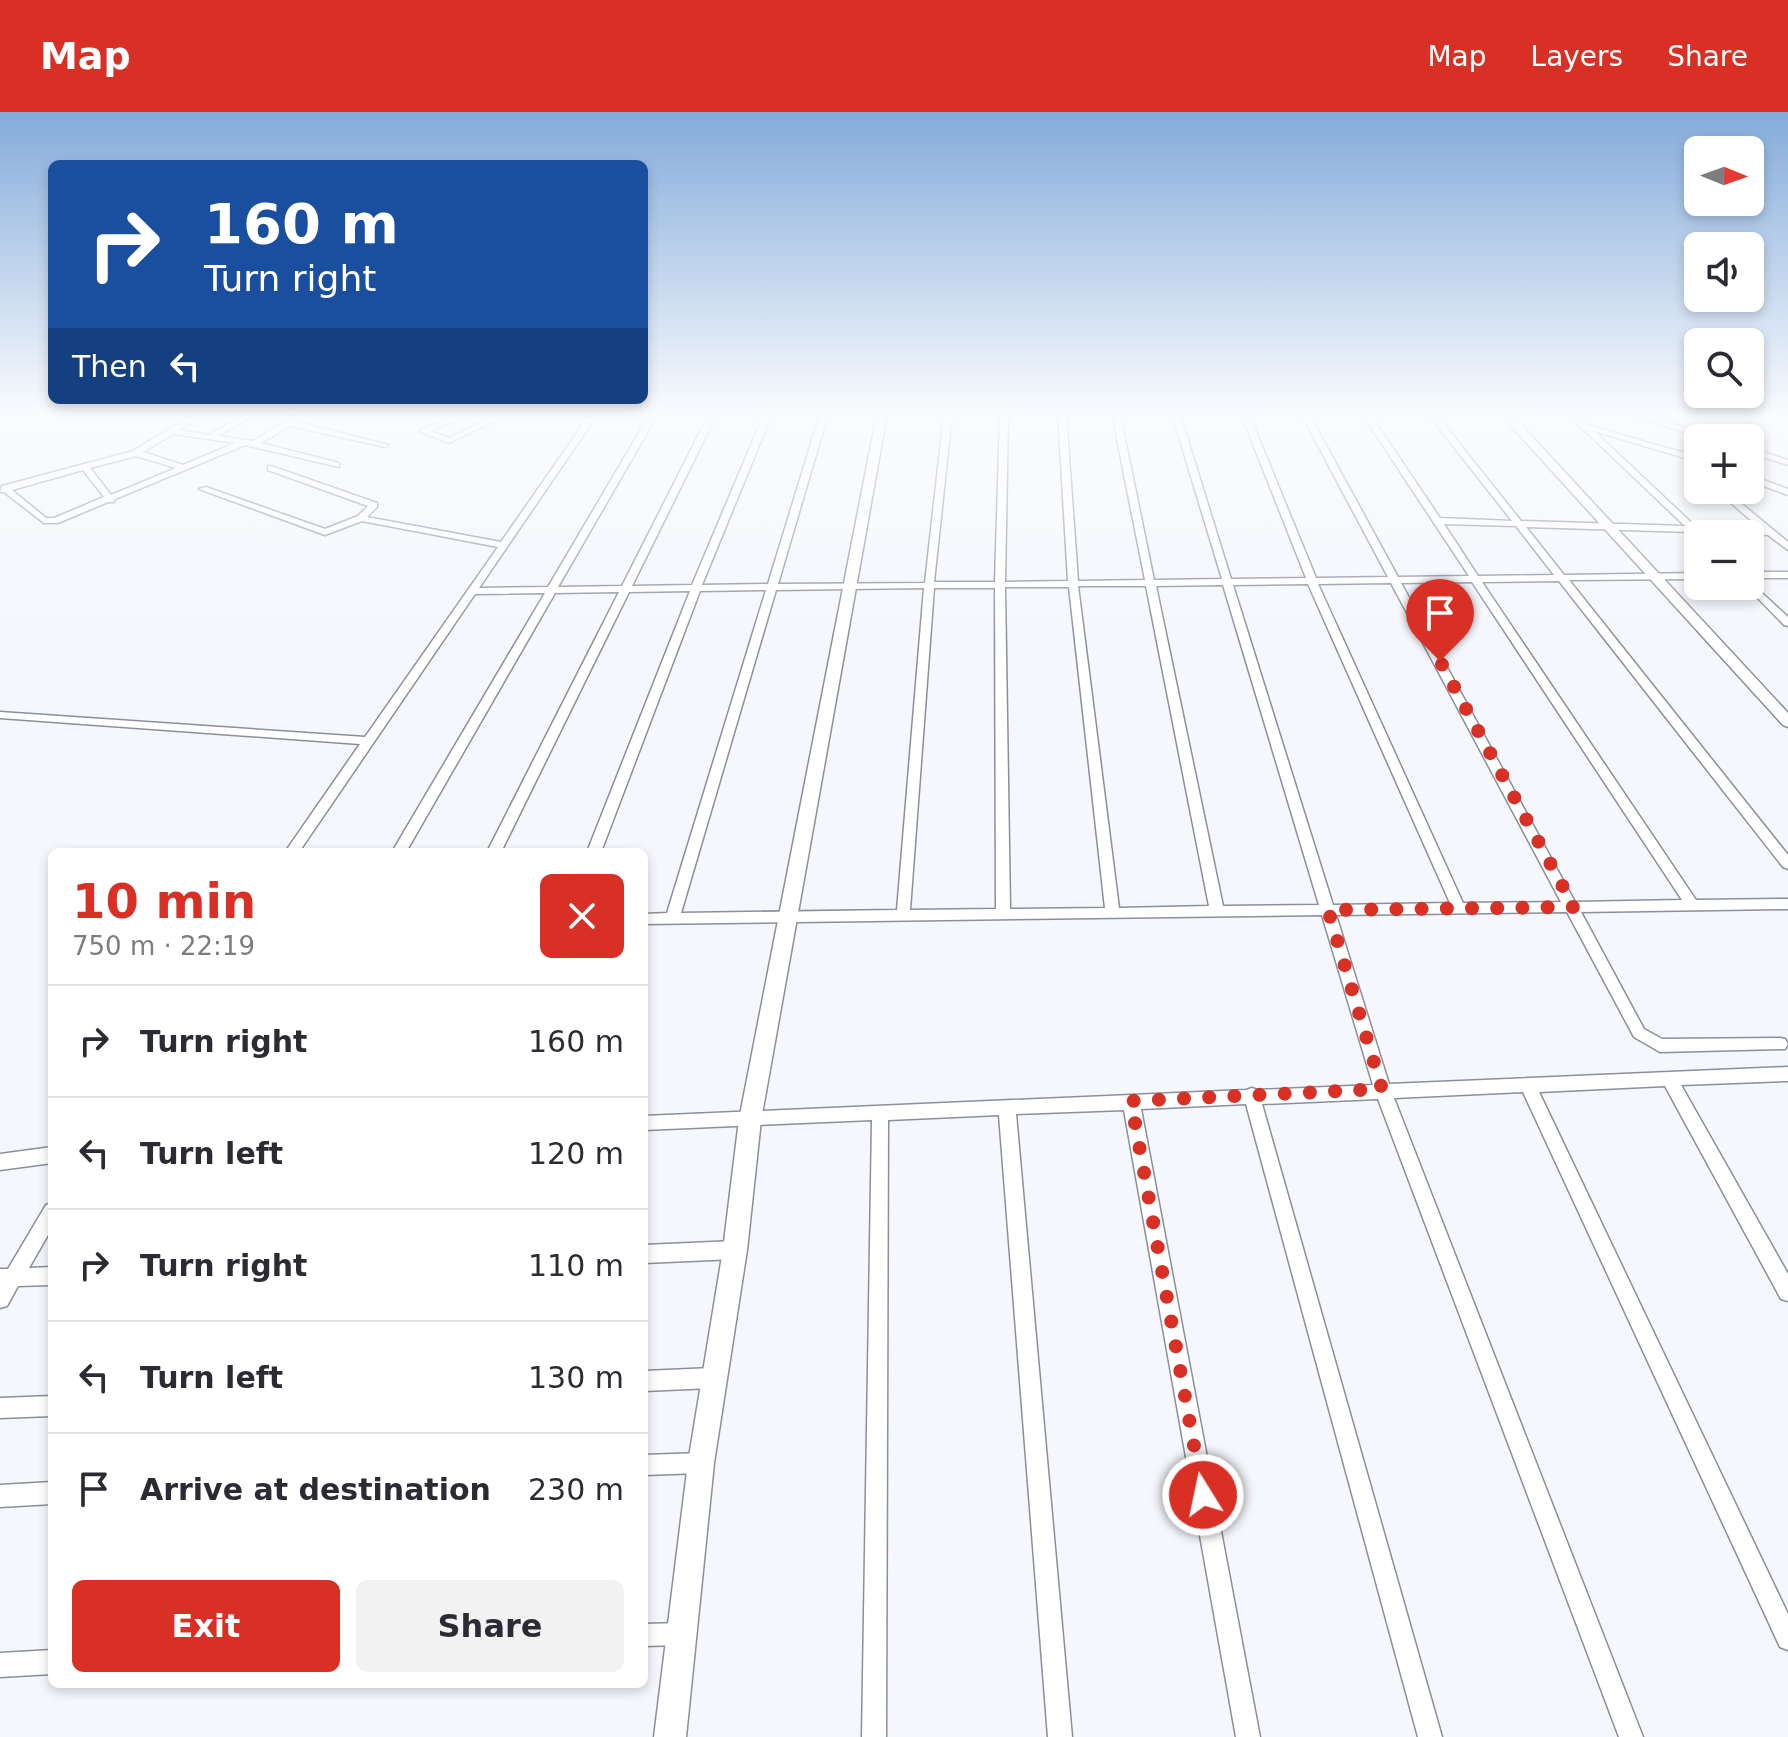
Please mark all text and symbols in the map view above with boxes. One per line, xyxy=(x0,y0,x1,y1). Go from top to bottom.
text: Map xyxy=(40,34,131,78)
text: Map xyxy=(1427,40,1487,73)
text: Layers xyxy=(1531,40,1623,73)
text: Share xyxy=(1667,40,1748,73)
north arrow xyxy=(1684,136,1764,216)
map controls xyxy=(1684,136,1764,600)
text: 160 m xyxy=(204,191,399,256)
icon: right xyxy=(72,192,176,296)
button: sound xyxy=(1684,232,1764,312)
text: Turn right xyxy=(204,258,376,299)
button: search xyxy=(1684,328,1764,408)
icon: left xyxy=(163,344,207,388)
text: Then xyxy=(72,349,147,384)
button: + xyxy=(1684,424,1764,504)
button: − xyxy=(1684,520,1764,600)
pin xyxy=(1406,579,1474,661)
icon: arrive xyxy=(1418,591,1462,635)
text: 10 min xyxy=(72,873,256,929)
button: close xyxy=(540,874,624,958)
text: 750 m · 22:19 xyxy=(72,931,255,961)
icon: right xyxy=(72,1019,116,1063)
text: Turn right xyxy=(140,1024,307,1059)
text: 160 m xyxy=(528,1024,624,1059)
icon: left xyxy=(72,1131,116,1175)
text: Turn left xyxy=(140,1136,283,1171)
text: 120 m xyxy=(528,1136,624,1171)
icon: right xyxy=(72,1243,116,1287)
text: Turn right xyxy=(140,1248,307,1283)
text: 110 m xyxy=(528,1248,624,1283)
icon: left xyxy=(72,1355,116,1399)
text: Turn left xyxy=(140,1360,283,1395)
text: 130 m xyxy=(528,1360,624,1395)
position arrow xyxy=(1161,1453,1245,1537)
icon: arrive xyxy=(72,1467,116,1511)
text: Arrive at destination xyxy=(140,1472,491,1507)
text: 230 m xyxy=(528,1472,624,1507)
button: Exit xyxy=(72,1580,340,1672)
button: Share xyxy=(356,1580,624,1672)

